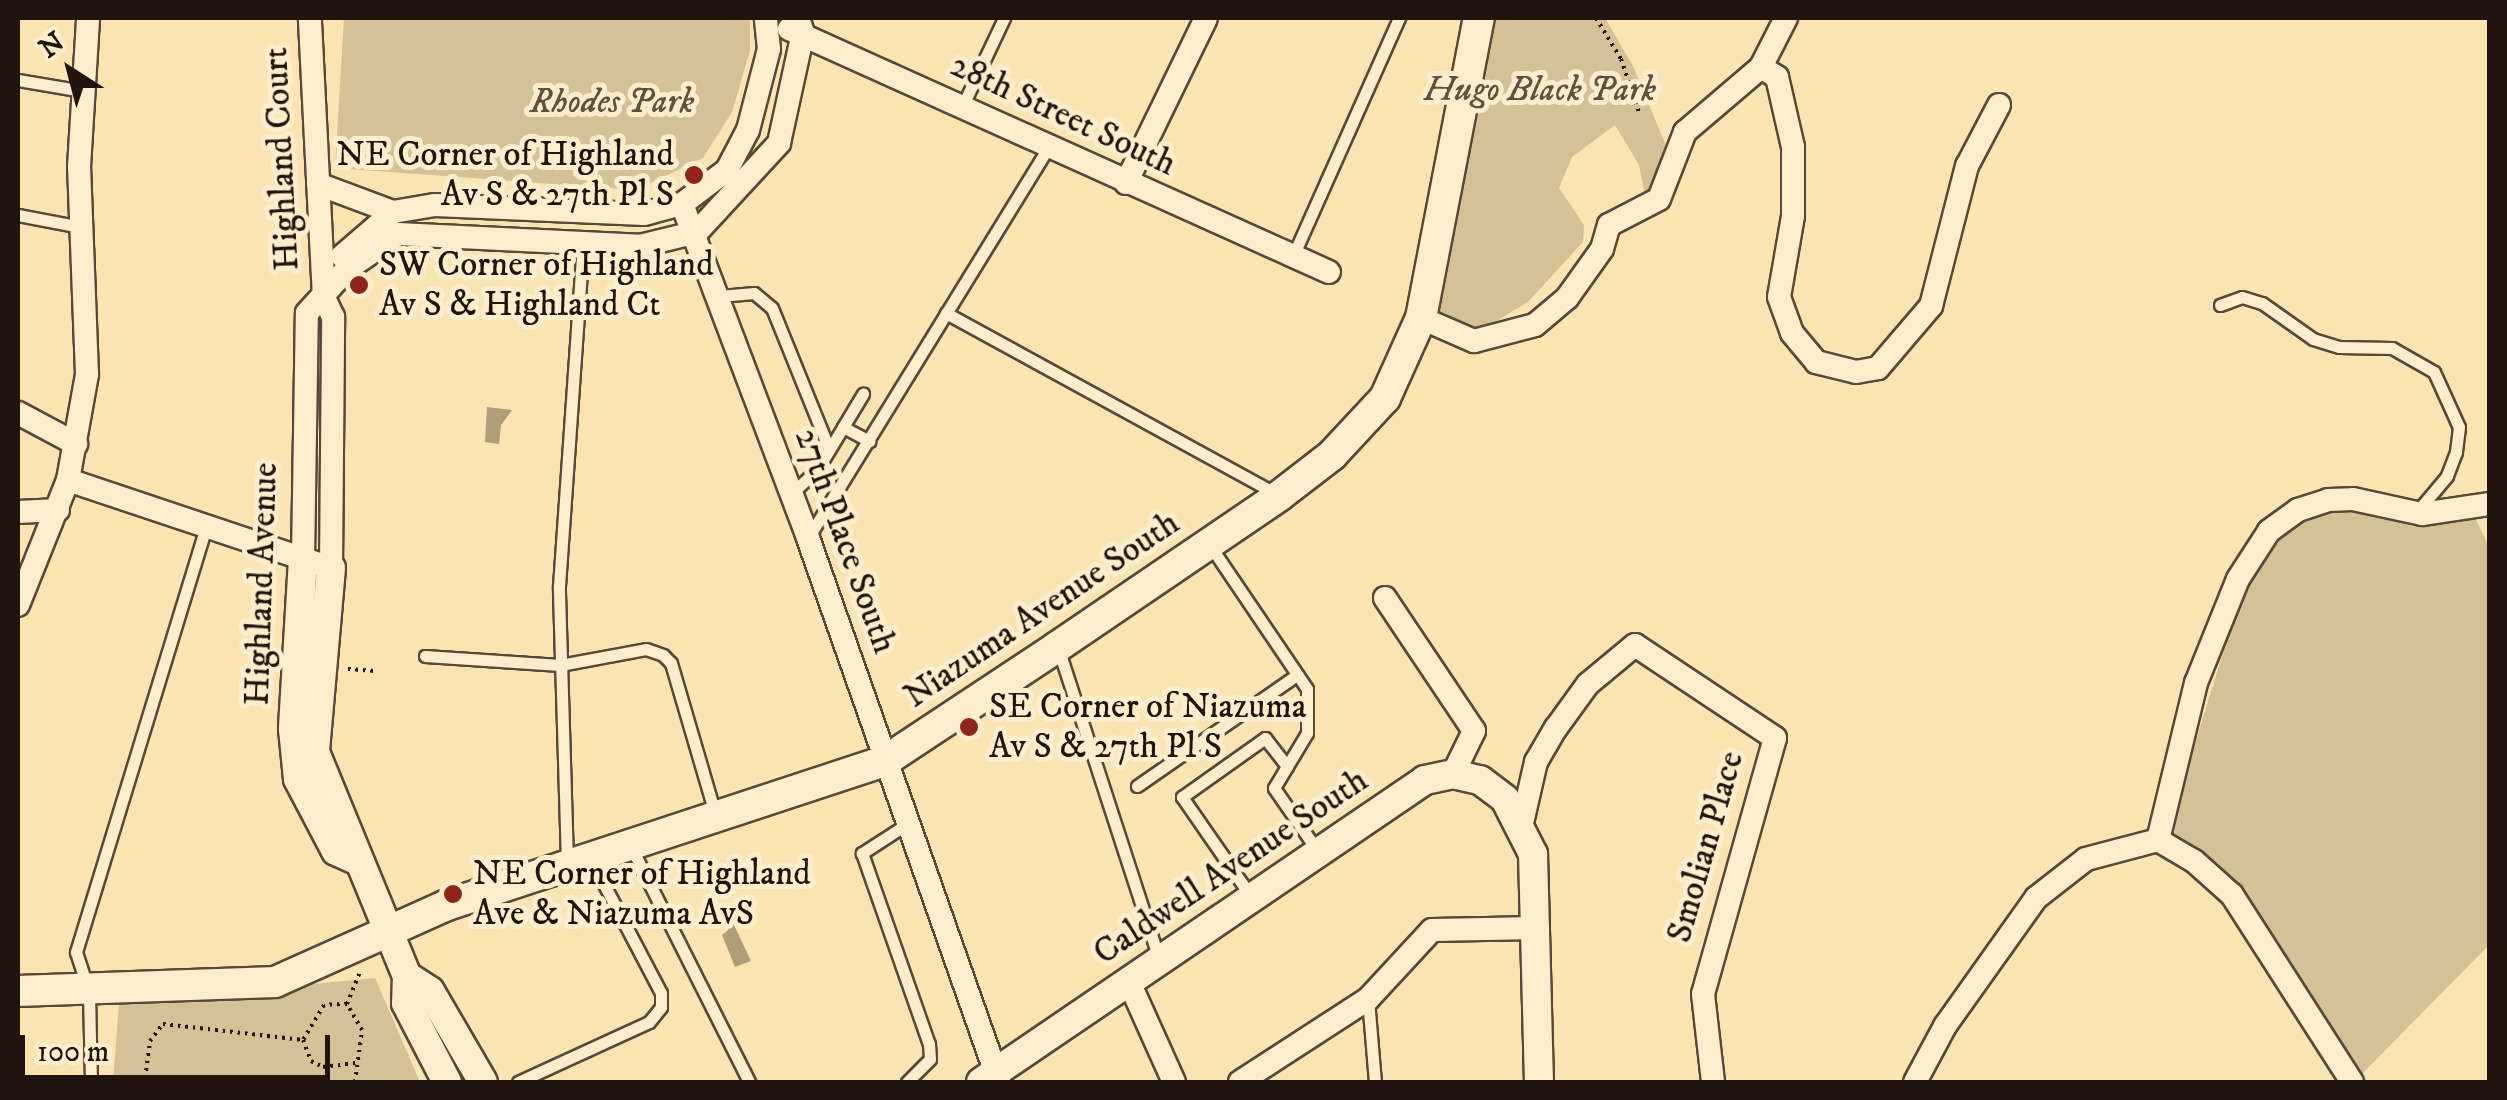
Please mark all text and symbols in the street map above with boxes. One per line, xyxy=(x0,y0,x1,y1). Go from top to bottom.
north arrow xyxy=(20,20,120,120)
text: N xyxy=(32,24,72,66)
street label: 28th Street South xyxy=(944,44,1182,186)
street label: Highland Court xyxy=(255,46,309,272)
park label: Hugo Black Park xyxy=(1424,69,1656,111)
park label: Rhodes Park xyxy=(530,81,694,123)
place label: NE Corner of Highland Av S & 27th Pl S xyxy=(336,134,674,216)
marker: NE Corner of Highland Av S & 27th Pl S xyxy=(683,164,705,186)
place label: SW Corner of Highland Av S & Highland Ct xyxy=(379,244,714,326)
marker: SW Corner of Highland Av S & Highland Ct xyxy=(348,274,370,296)
street label: 27th Place South xyxy=(785,423,905,659)
street label: Highland Avenue xyxy=(237,462,287,706)
street label: Niazuma Avenue South xyxy=(896,502,1188,718)
place label: SE Corner of Niazuma Av S & 27th Pl S xyxy=(989,686,1307,768)
marker: SE Corner of Niazuma Av S & 27th Pl S xyxy=(958,716,980,738)
street label: Smolian Place xyxy=(1659,747,1753,947)
street label: Caldwell Avenue South xyxy=(1086,760,1376,974)
place label: NE Corner of Highland Ave & Niazuma AvS xyxy=(473,853,811,935)
marker: NE Corner of Highland Ave & Niazuma AvS xyxy=(442,883,464,905)
scale bar xyxy=(25,1015,335,1077)
text: 100 m xyxy=(37,1034,109,1071)

